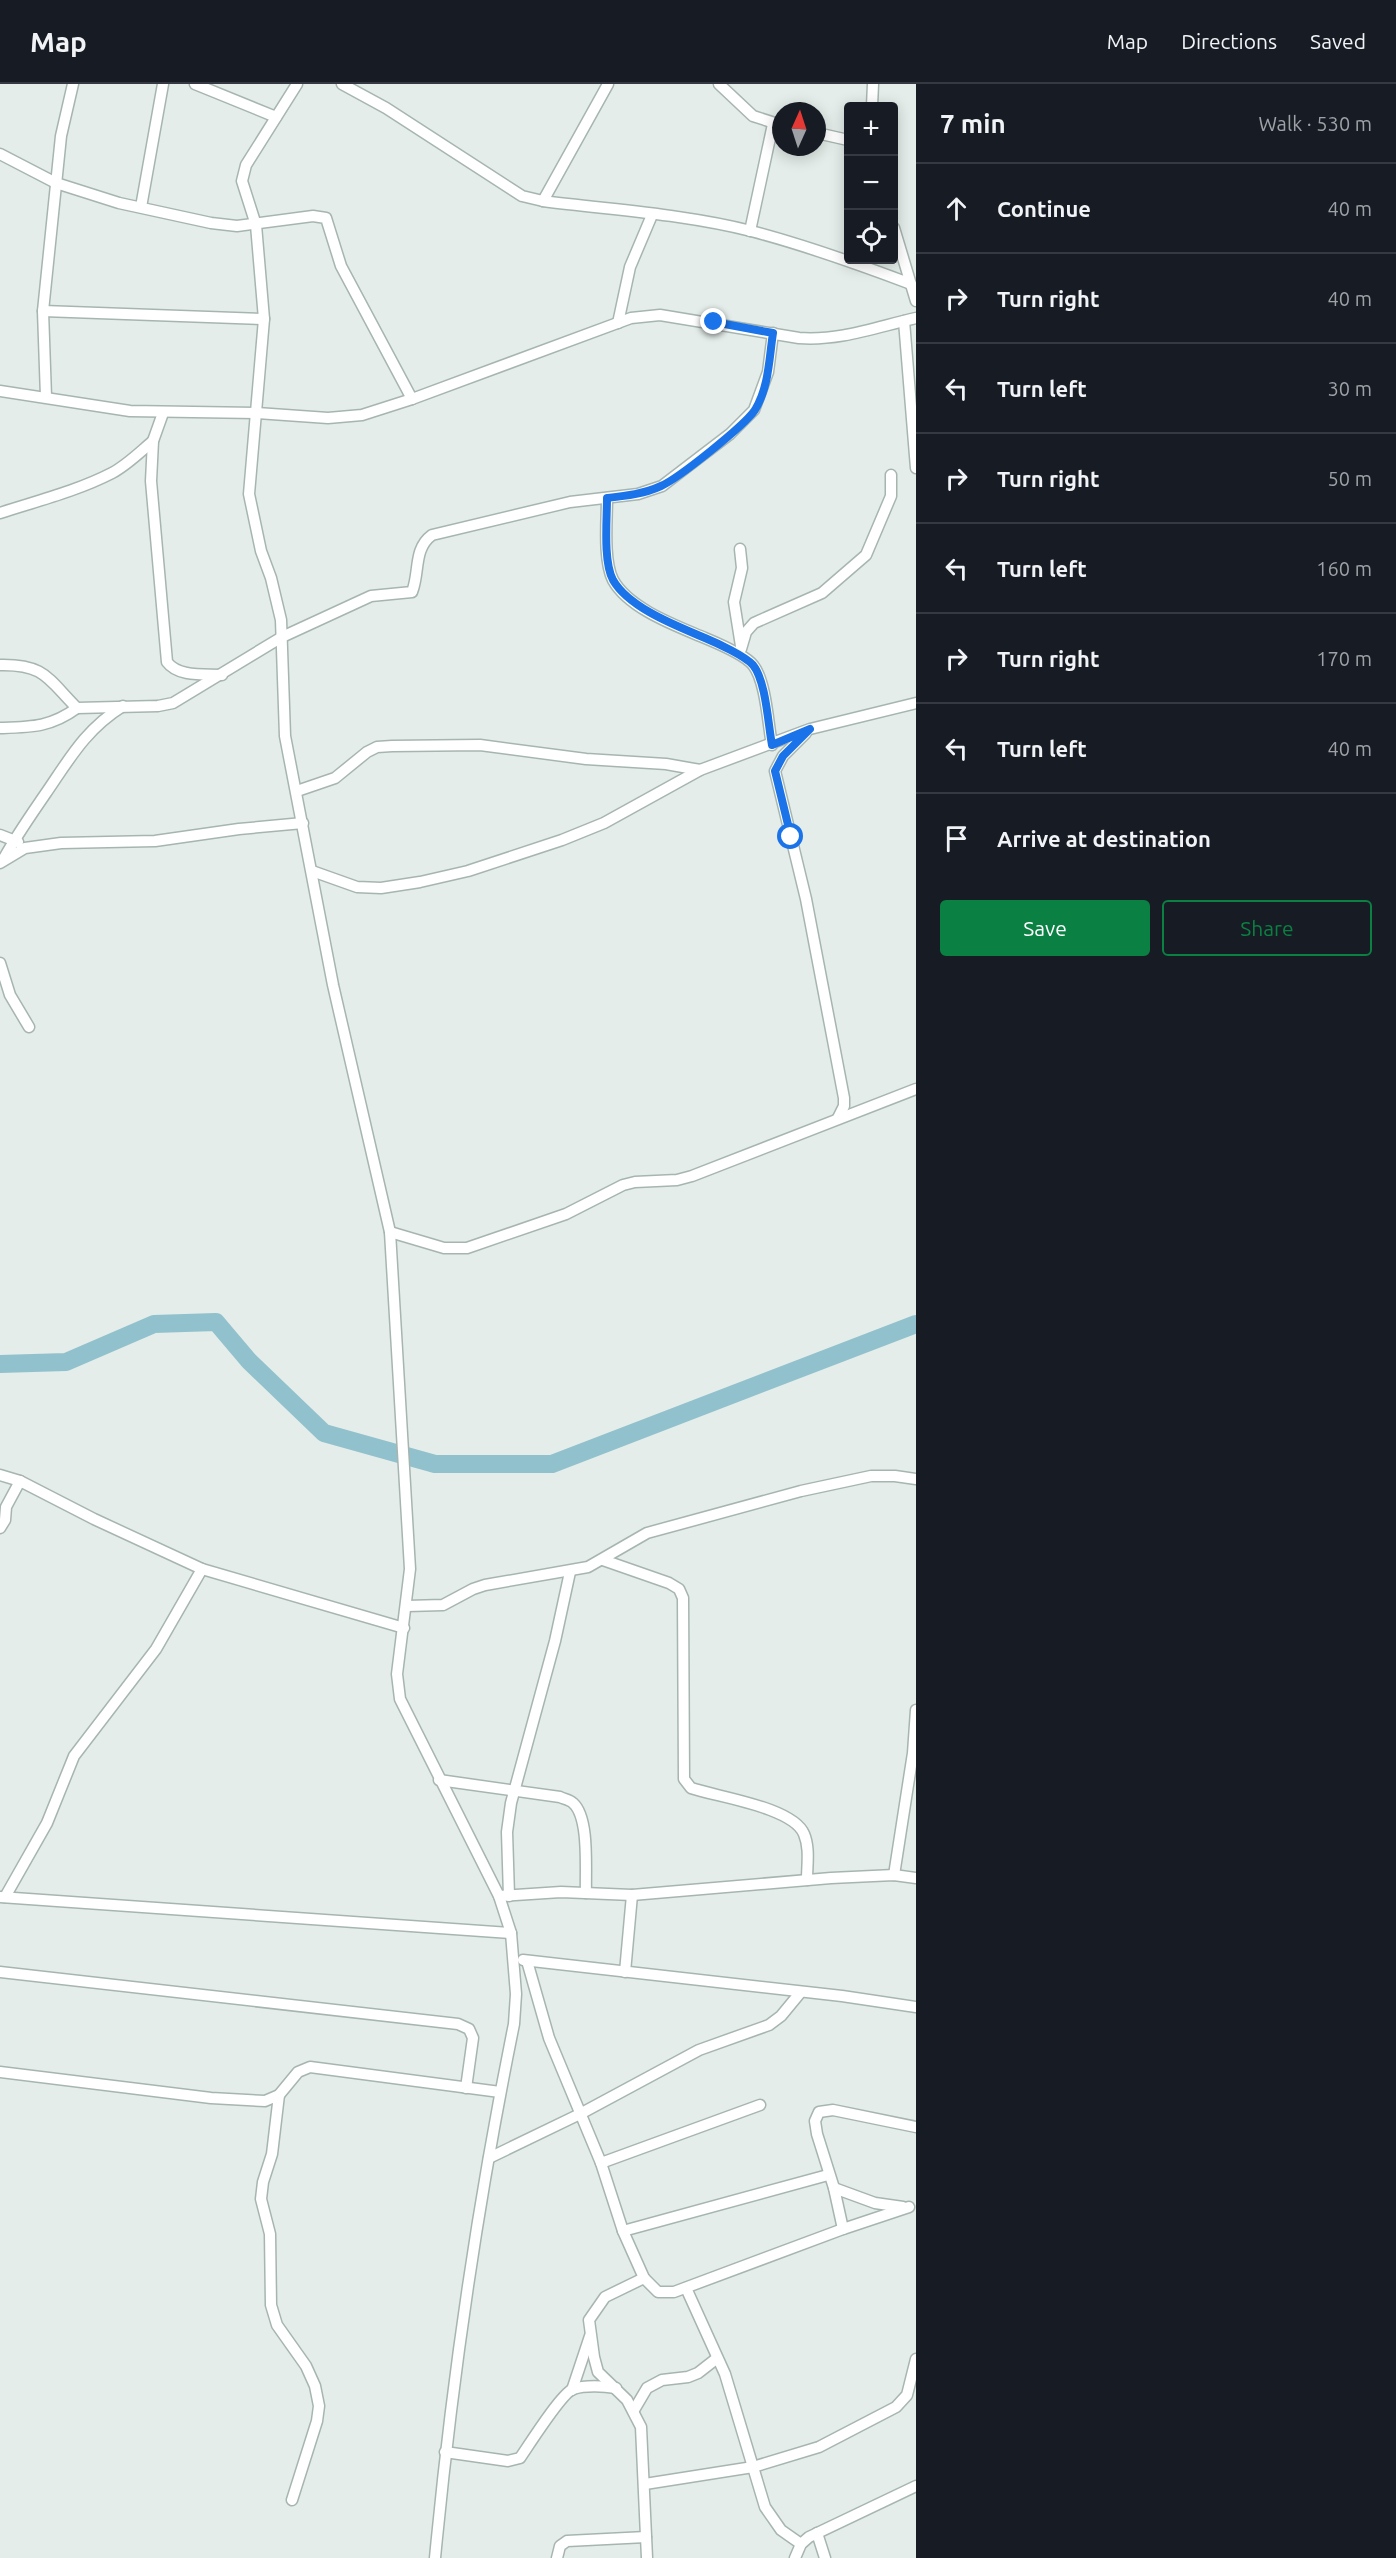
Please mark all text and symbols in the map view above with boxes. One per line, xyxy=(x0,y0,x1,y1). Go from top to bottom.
text: Map xyxy=(30,26,87,57)
text: Map xyxy=(1107,29,1148,53)
text: Directions xyxy=(1181,29,1277,53)
text: Saved xyxy=(1310,29,1366,53)
north arrow xyxy=(772,102,826,156)
map controls xyxy=(844,102,898,264)
button: + xyxy=(844,102,898,156)
text: 7 min xyxy=(940,109,1006,138)
text: Walk · 530 m xyxy=(1259,112,1372,135)
button: − xyxy=(844,156,898,210)
icon: ahead xyxy=(940,192,973,225)
text: Continue xyxy=(997,196,1091,221)
text: 40 m xyxy=(1328,197,1372,220)
button: locate xyxy=(844,210,898,264)
icon: right xyxy=(940,282,973,315)
text: Turn right xyxy=(997,286,1099,311)
text: 40 m xyxy=(1328,287,1372,310)
route end xyxy=(700,308,726,334)
icon: left xyxy=(940,372,973,405)
text: Turn left xyxy=(997,376,1087,401)
text: 30 m xyxy=(1328,377,1372,400)
icon: right xyxy=(940,462,973,495)
text: Turn right xyxy=(997,466,1099,491)
text: 50 m xyxy=(1328,467,1372,490)
icon: left xyxy=(940,552,973,585)
text: Turn left xyxy=(997,556,1087,581)
text: 160 m xyxy=(1316,557,1372,580)
icon: right xyxy=(940,642,973,675)
text: Turn right xyxy=(997,646,1099,671)
text: 170 m xyxy=(1316,647,1372,670)
icon: left xyxy=(940,732,973,765)
text: Turn left xyxy=(997,736,1087,761)
text: 40 m xyxy=(1328,737,1372,760)
icon: arrive xyxy=(940,822,973,855)
route start xyxy=(777,823,803,849)
text: Arrive at destination xyxy=(997,826,1211,851)
button: Save xyxy=(940,900,1150,956)
button: Share xyxy=(1162,900,1372,956)

